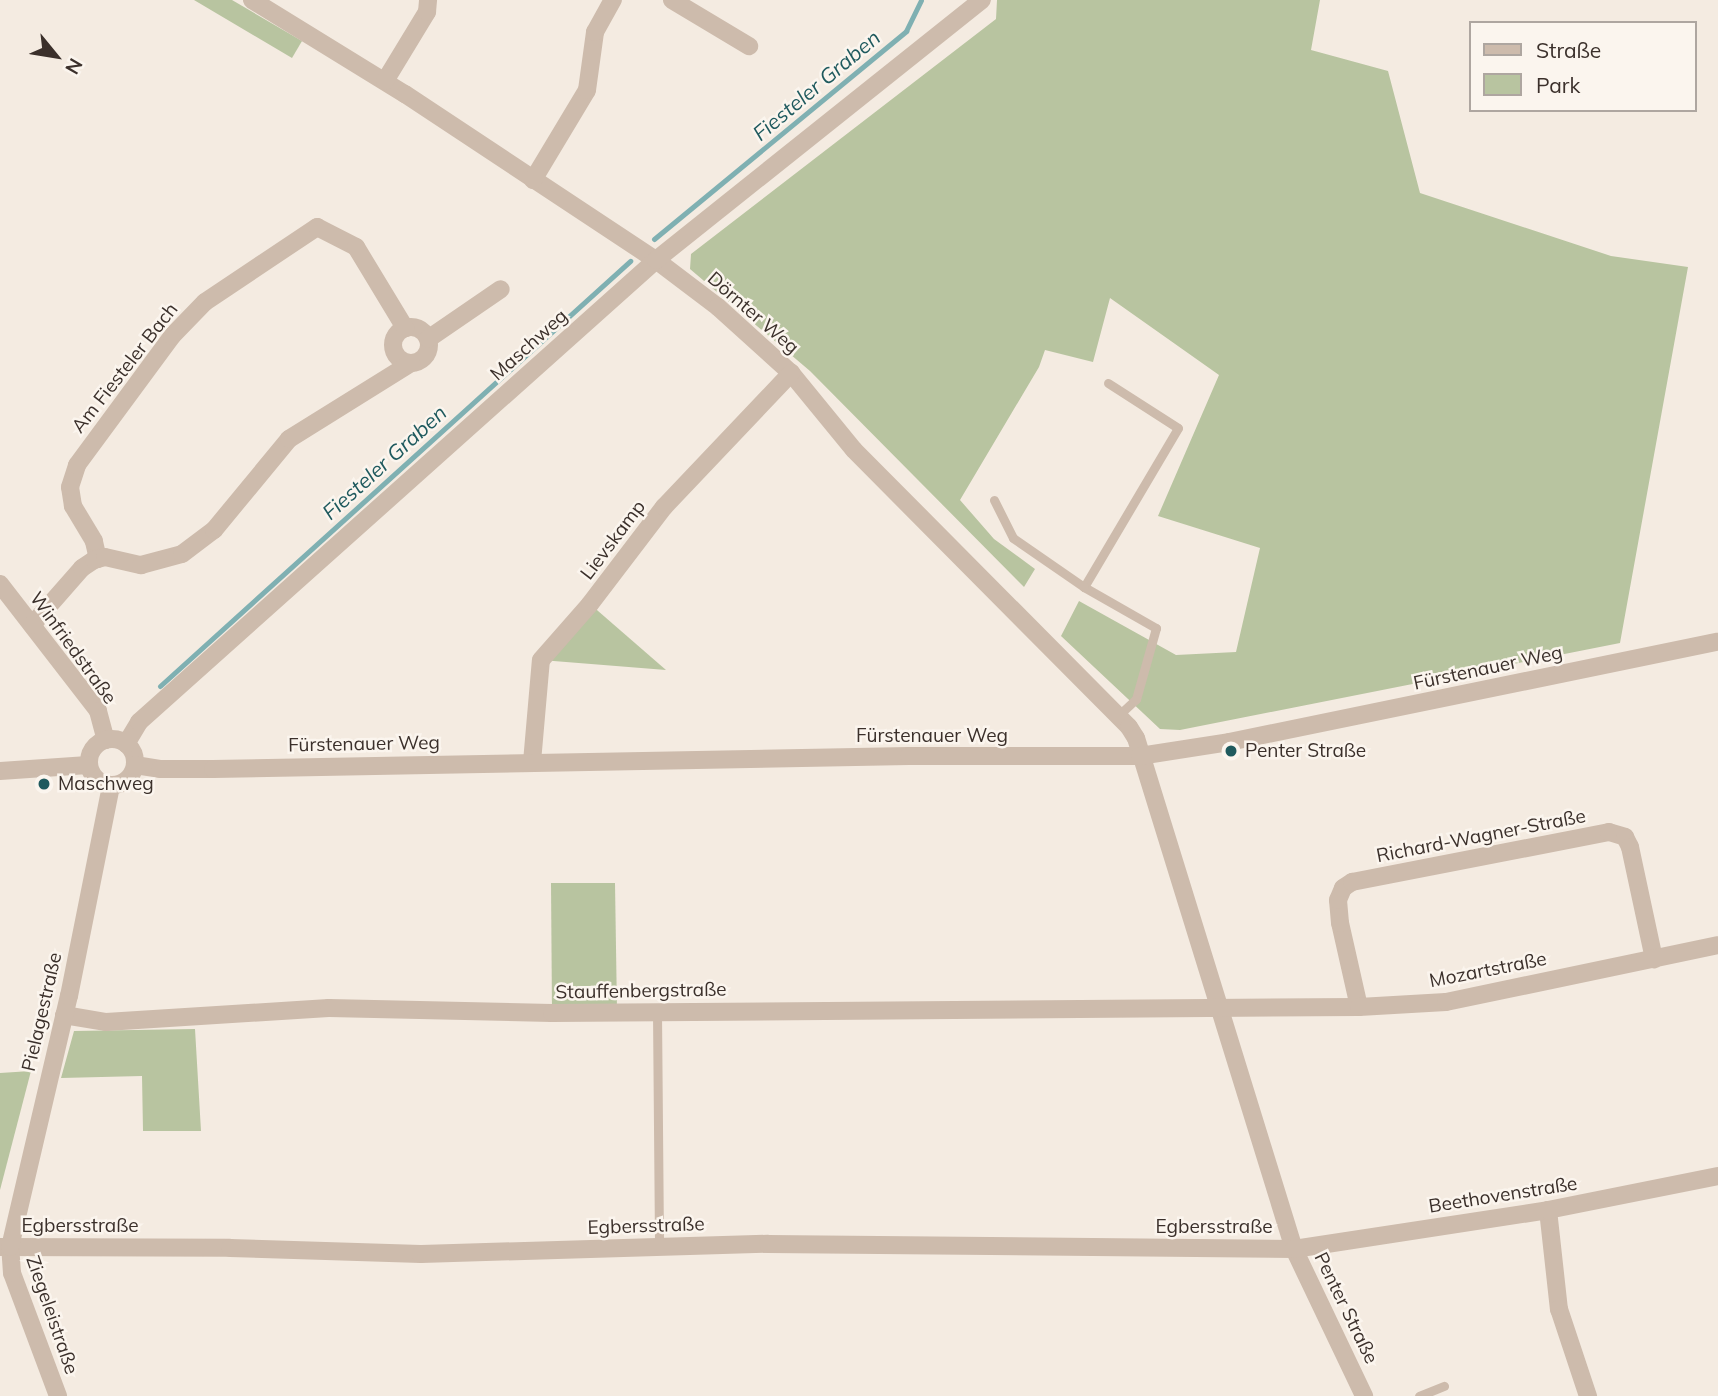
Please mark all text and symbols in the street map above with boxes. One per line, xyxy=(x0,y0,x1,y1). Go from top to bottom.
north arrow xyxy=(21,21,91,91)
legend xyxy=(1470,21,1697,112)
water label: Fiesteler Graben xyxy=(747,24,885,146)
text: Straße xyxy=(1536,37,1601,63)
text: N xyxy=(60,54,88,79)
text: Park xyxy=(1536,72,1580,98)
street label: Dörnter Weg xyxy=(703,267,803,359)
street label: Am Fiesteler Bach xyxy=(67,298,183,438)
street label: Maschweg xyxy=(486,304,572,386)
water label: Fiesteler Graben xyxy=(317,400,451,524)
street label: Lievskamp xyxy=(576,496,650,584)
street label: Winfriedstraße xyxy=(25,588,121,708)
street label: Fürstenauer Weg xyxy=(1411,641,1565,695)
street label: Fürstenauer Weg xyxy=(856,725,1008,747)
street label: Fürstenauer Weg xyxy=(288,731,440,757)
place label: Penter Straße xyxy=(1245,740,1366,762)
marker: Penter Straße xyxy=(1223,743,1239,759)
place label: Maschweg xyxy=(58,773,154,795)
marker: Maschweg xyxy=(36,776,52,792)
street label: Richard-Wagner-Straße xyxy=(1374,805,1588,867)
street label: Mozartstraße xyxy=(1428,947,1548,993)
street label: Pielagestraße xyxy=(17,950,67,1074)
street label: Stauffenbergstraße xyxy=(555,978,727,1004)
street label: Beethovenstraße xyxy=(1427,1172,1579,1218)
street label: Egbersstraße xyxy=(587,1213,705,1239)
street label: Egbersstraße xyxy=(21,1215,139,1237)
street label: Egbersstraße xyxy=(1155,1216,1273,1238)
street label: Penter Straße xyxy=(1309,1249,1383,1367)
street label: Ziegeleistraße xyxy=(21,1253,83,1377)

